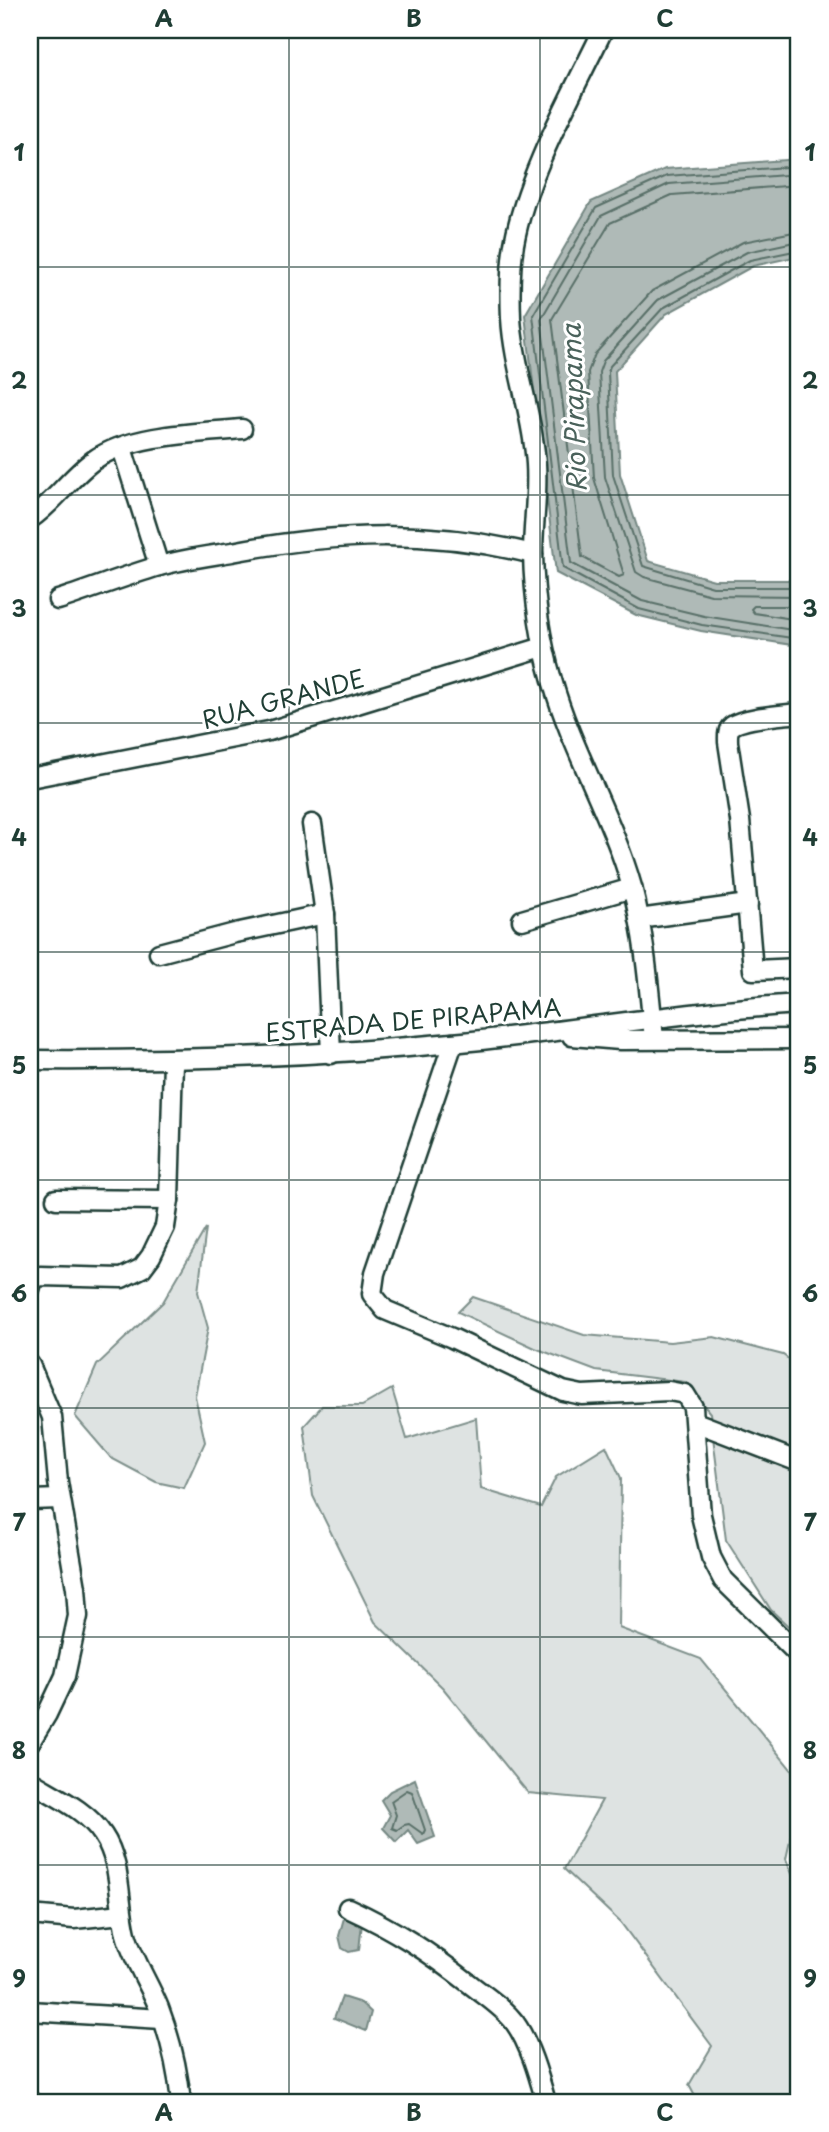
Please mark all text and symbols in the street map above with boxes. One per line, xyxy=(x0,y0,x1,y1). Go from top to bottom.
text: A xyxy=(155,0,173,35)
text: B xyxy=(406,0,422,35)
text: C xyxy=(656,0,674,35)
text: 1 xyxy=(14,134,25,169)
text: 1 xyxy=(805,134,816,169)
water label: Rio Pirapama xyxy=(551,322,595,493)
text: 2 xyxy=(11,362,27,397)
text: 2 xyxy=(802,362,818,397)
text: 3 xyxy=(11,590,27,625)
text: 3 xyxy=(802,590,818,625)
street label: RUA GRANDE xyxy=(198,659,368,737)
text: 4 xyxy=(11,819,27,854)
text: 4 xyxy=(802,819,818,854)
street label: ESTRADA DE PIRAPAMA xyxy=(264,988,562,1050)
text: 5 xyxy=(12,1047,26,1082)
text: 5 xyxy=(803,1047,817,1082)
text: 6 xyxy=(11,1275,27,1310)
text: 6 xyxy=(802,1275,818,1310)
text: 7 xyxy=(12,1504,26,1539)
text: 7 xyxy=(803,1504,817,1539)
text: 8 xyxy=(12,1732,26,1767)
text: 8 xyxy=(803,1732,817,1767)
text: 9 xyxy=(12,1960,26,1995)
text: 9 xyxy=(803,1960,817,1995)
text: A xyxy=(155,2094,173,2129)
text: B xyxy=(406,2094,422,2129)
text: C xyxy=(656,2094,674,2129)

